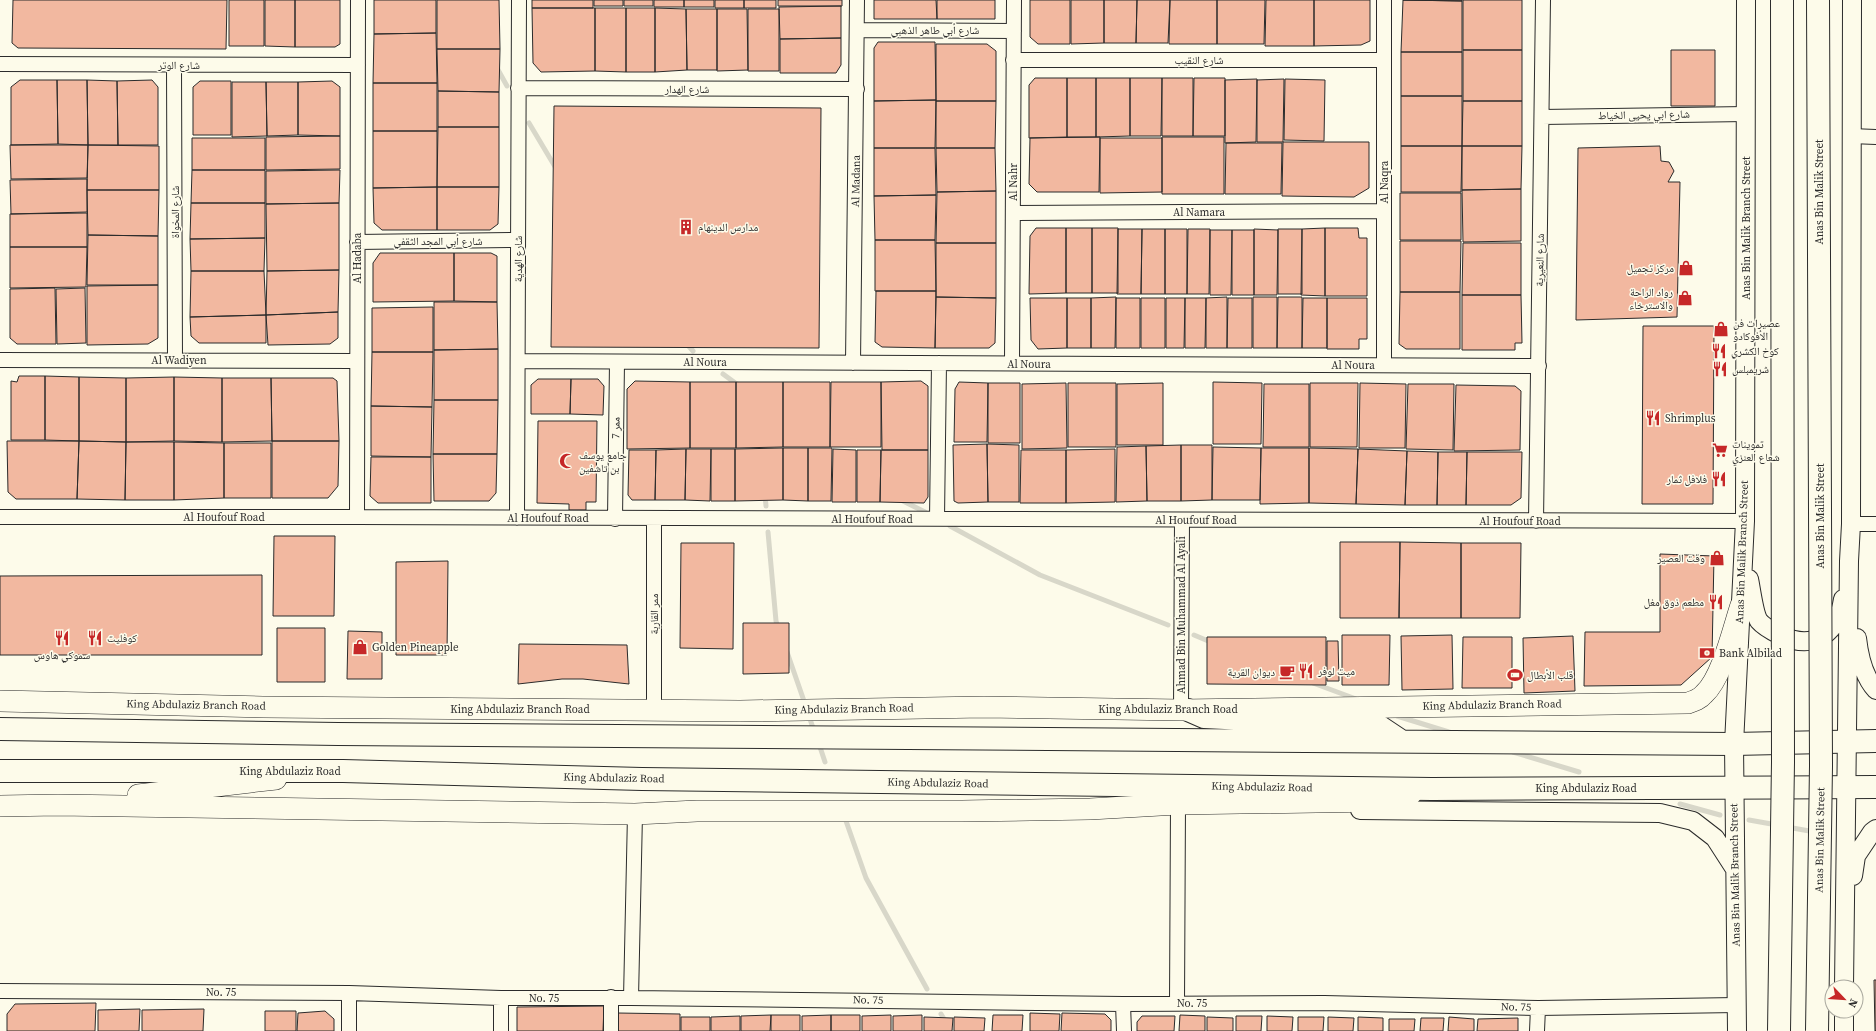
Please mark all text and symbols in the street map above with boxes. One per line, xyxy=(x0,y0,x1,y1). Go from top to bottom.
street label: شارع أبي طاهر الذهبي xyxy=(891,23,979,38)
street label: شارع النقيب xyxy=(1175,53,1223,68)
street label: شارع الوتر xyxy=(157,58,200,73)
street label: شارع الهدار xyxy=(664,82,709,97)
street label: شارع ابي يحيى الخياط xyxy=(1598,107,1690,124)
street label: Anas Bin Malik Street xyxy=(1812,139,1827,245)
street label: Al Madana xyxy=(848,154,864,207)
street label: Anas Bin Malik Branch Street xyxy=(1739,156,1754,300)
street label: Al Naqra xyxy=(1377,160,1392,203)
street label: Al Nahr xyxy=(1006,163,1021,201)
street label: شارع المخواة xyxy=(168,186,183,238)
street label: Al Namara xyxy=(1173,205,1226,220)
building icon: مدارس الدينهام xyxy=(677,218,695,236)
place label: مدارس الدينهام xyxy=(698,220,758,235)
street label: Al Hadaba xyxy=(350,232,365,283)
street label: شارع النعيرية xyxy=(1532,233,1548,287)
street label: شارع أبي المجد الثقفي xyxy=(394,234,482,249)
street label: شارع الهدية xyxy=(511,236,526,282)
shop icon: مركز تجميل xyxy=(1677,259,1695,277)
place label: مركز تجميل xyxy=(1627,261,1674,276)
place label: رواد الراحة والاسترخاء xyxy=(1629,285,1673,313)
shop icon: رواد الراحة والاسترخاء xyxy=(1676,289,1694,307)
place label: عصيرات فن الأفوكادو xyxy=(1733,316,1781,344)
shop icon: عصيرات فن الأفوكادو xyxy=(1712,320,1730,338)
restaurant icon: كوخ الكشري xyxy=(1710,342,1728,360)
place label: كوخ الكشري xyxy=(1731,344,1779,359)
street label: Al Wadiyen xyxy=(151,353,207,368)
street label: Al Noura xyxy=(683,355,727,370)
street label: Al Noura xyxy=(1007,357,1051,372)
street label: Al Noura xyxy=(1331,358,1375,373)
restaurant icon: شريمبلس xyxy=(1711,360,1729,378)
place label: شريمبلس xyxy=(1732,362,1769,377)
restaurant icon: Shrimplus xyxy=(1644,409,1662,427)
place label: Shrimplus xyxy=(1665,411,1716,426)
street label: ممر 7 xyxy=(608,417,624,439)
place label: تموينات شعاع العنزي xyxy=(1732,437,1780,465)
supermarket icon: تموينات شعاع العنزي xyxy=(1711,441,1729,459)
place label: جامع يوسف بن تاشفين xyxy=(579,448,627,476)
mosque icon: جامع يوسف بن تاشفين xyxy=(558,452,576,470)
street label: Anas Bin Malik Street xyxy=(1813,463,1828,569)
restaurant icon: فلافل ثمار xyxy=(1710,470,1728,488)
place label: فلافل ثمار xyxy=(1666,472,1707,487)
street label: Anas Bin Malik Branch Street xyxy=(1732,480,1752,624)
street label: Al Houfouf Road xyxy=(183,510,265,525)
street label: Al Houfouf Road xyxy=(507,511,589,526)
street label: Al Houfouf Road xyxy=(831,512,913,527)
street label: Al Houfouf Road xyxy=(1155,513,1237,528)
street label: Al Houfouf Road xyxy=(1479,514,1561,529)
street label: Ahmad Bin Muhammad Al Ayali xyxy=(1174,536,1189,694)
shop icon: وقت العصير xyxy=(1708,549,1726,567)
place label: وقت العصير xyxy=(1656,551,1705,566)
restaurant icon: مطعم ذوق مغل xyxy=(1707,593,1725,611)
street label: ممر القاربة xyxy=(647,594,662,634)
place label: مطعم ذوق مغل xyxy=(1644,595,1704,610)
restaurant icon: سموكي هاوس xyxy=(53,629,71,647)
restaurant icon: كوفليت xyxy=(86,629,104,647)
place label: كوفليت xyxy=(107,631,137,646)
shop icon: Golden Pineapple xyxy=(351,638,369,656)
place label: Golden Pineapple xyxy=(372,640,459,655)
bank icon: Bank Albilad xyxy=(1698,644,1716,662)
place label: Bank Albilad xyxy=(1719,646,1783,661)
place label: سموكي هاوس xyxy=(34,648,90,663)
restaurant icon: ميت لوفر xyxy=(1297,662,1315,680)
cafe icon: ديوان القرية xyxy=(1278,663,1296,681)
place label: ميت لوفر xyxy=(1317,664,1355,679)
place label: ديوان القرية xyxy=(1228,665,1275,680)
sports icon: قلب الأبطال xyxy=(1506,666,1524,684)
place label: قلب الأبطال xyxy=(1527,668,1574,683)
street label: King Abdulaziz Branch Road xyxy=(126,696,267,714)
street label: King Abdulaziz Branch Road xyxy=(1422,696,1563,714)
street label: King Abdulaziz Branch Road xyxy=(774,700,915,718)
street label: King Abdulaziz Branch Road xyxy=(450,702,590,717)
street label: King Abdulaziz Branch Road xyxy=(1098,702,1238,717)
street label: King Abdulaziz Road xyxy=(239,764,341,779)
street label: King Abdulaziz Road xyxy=(563,770,666,786)
street label: King Abdulaziz Road xyxy=(887,775,990,791)
street label: King Abdulaziz Road xyxy=(1211,779,1314,795)
street label: King Abdulaziz Road xyxy=(1535,781,1637,796)
street label: Anas Bin Malik Street xyxy=(1812,787,1828,893)
street label: Anas Bin Malik Branch Street xyxy=(1726,803,1744,947)
north arrow xyxy=(1824,979,1864,1019)
street label: No. 75 xyxy=(206,985,237,1000)
street label: No. 75 xyxy=(529,991,560,1006)
street label: No. 75 xyxy=(853,992,884,1008)
street label: No. 75 xyxy=(1177,996,1208,1011)
text: N xyxy=(1844,996,1861,1010)
street label: No. 75 xyxy=(1501,999,1532,1015)

